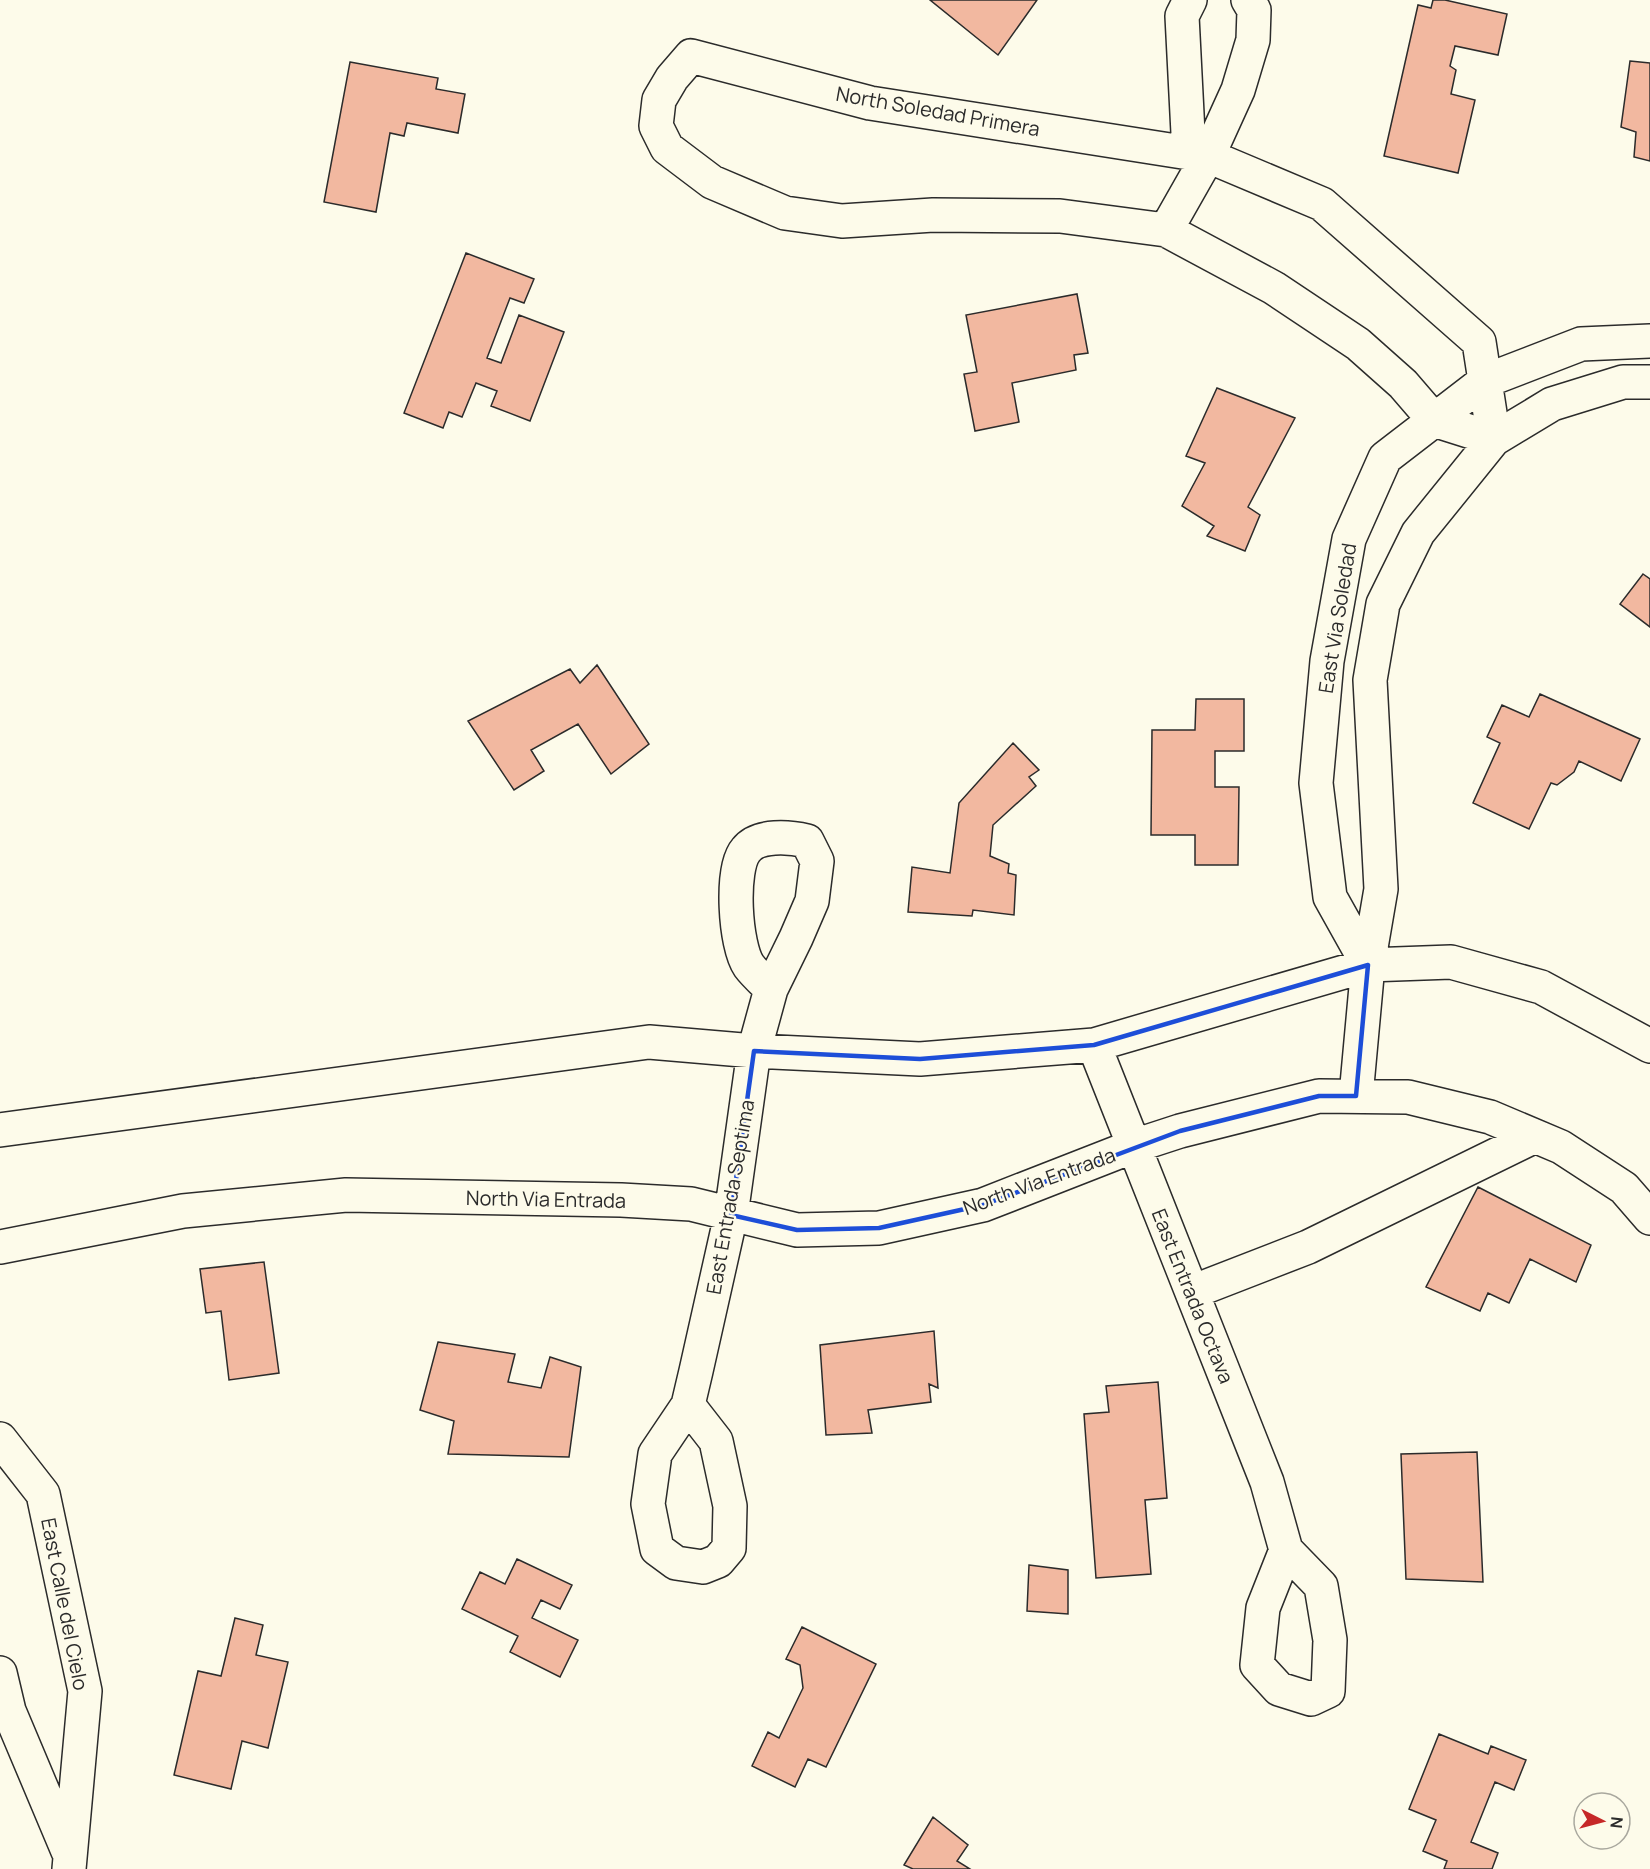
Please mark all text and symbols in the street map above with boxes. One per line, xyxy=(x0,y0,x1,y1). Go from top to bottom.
street label: North Soledad Primera xyxy=(834,80,1042,142)
street label: East Via Soledad xyxy=(1312,541,1362,695)
street label: East Entrada Septima xyxy=(700,1097,760,1297)
street label: North Via Entrada xyxy=(959,1141,1119,1221)
street label: North Via Entrada xyxy=(466,1184,626,1214)
street label: East Entrada Octava xyxy=(1146,1205,1240,1387)
street label: East Calle del Cielo xyxy=(35,1516,95,1693)
north arrow xyxy=(1572,1791,1632,1851)
text: N xyxy=(1605,1816,1628,1829)

